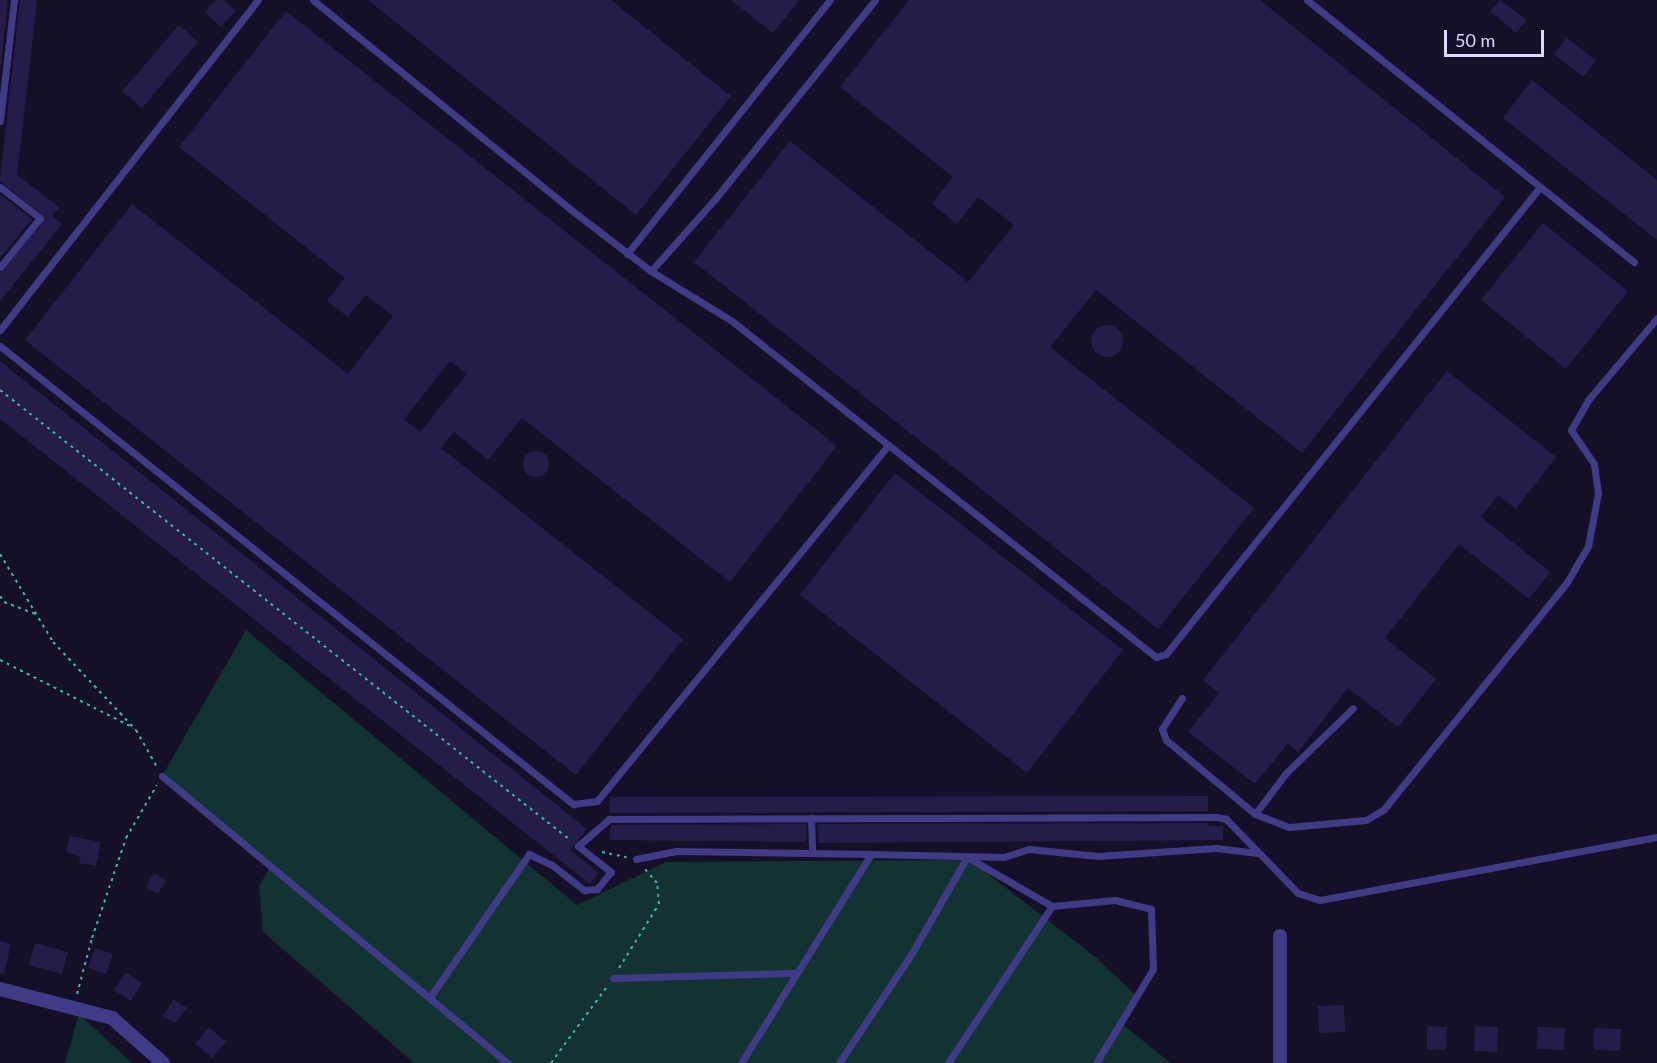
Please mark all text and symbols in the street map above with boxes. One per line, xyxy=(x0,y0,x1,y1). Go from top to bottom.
scale bar xyxy=(1447,18,1548,56)
text: 50 m xyxy=(1455,29,1495,51)

